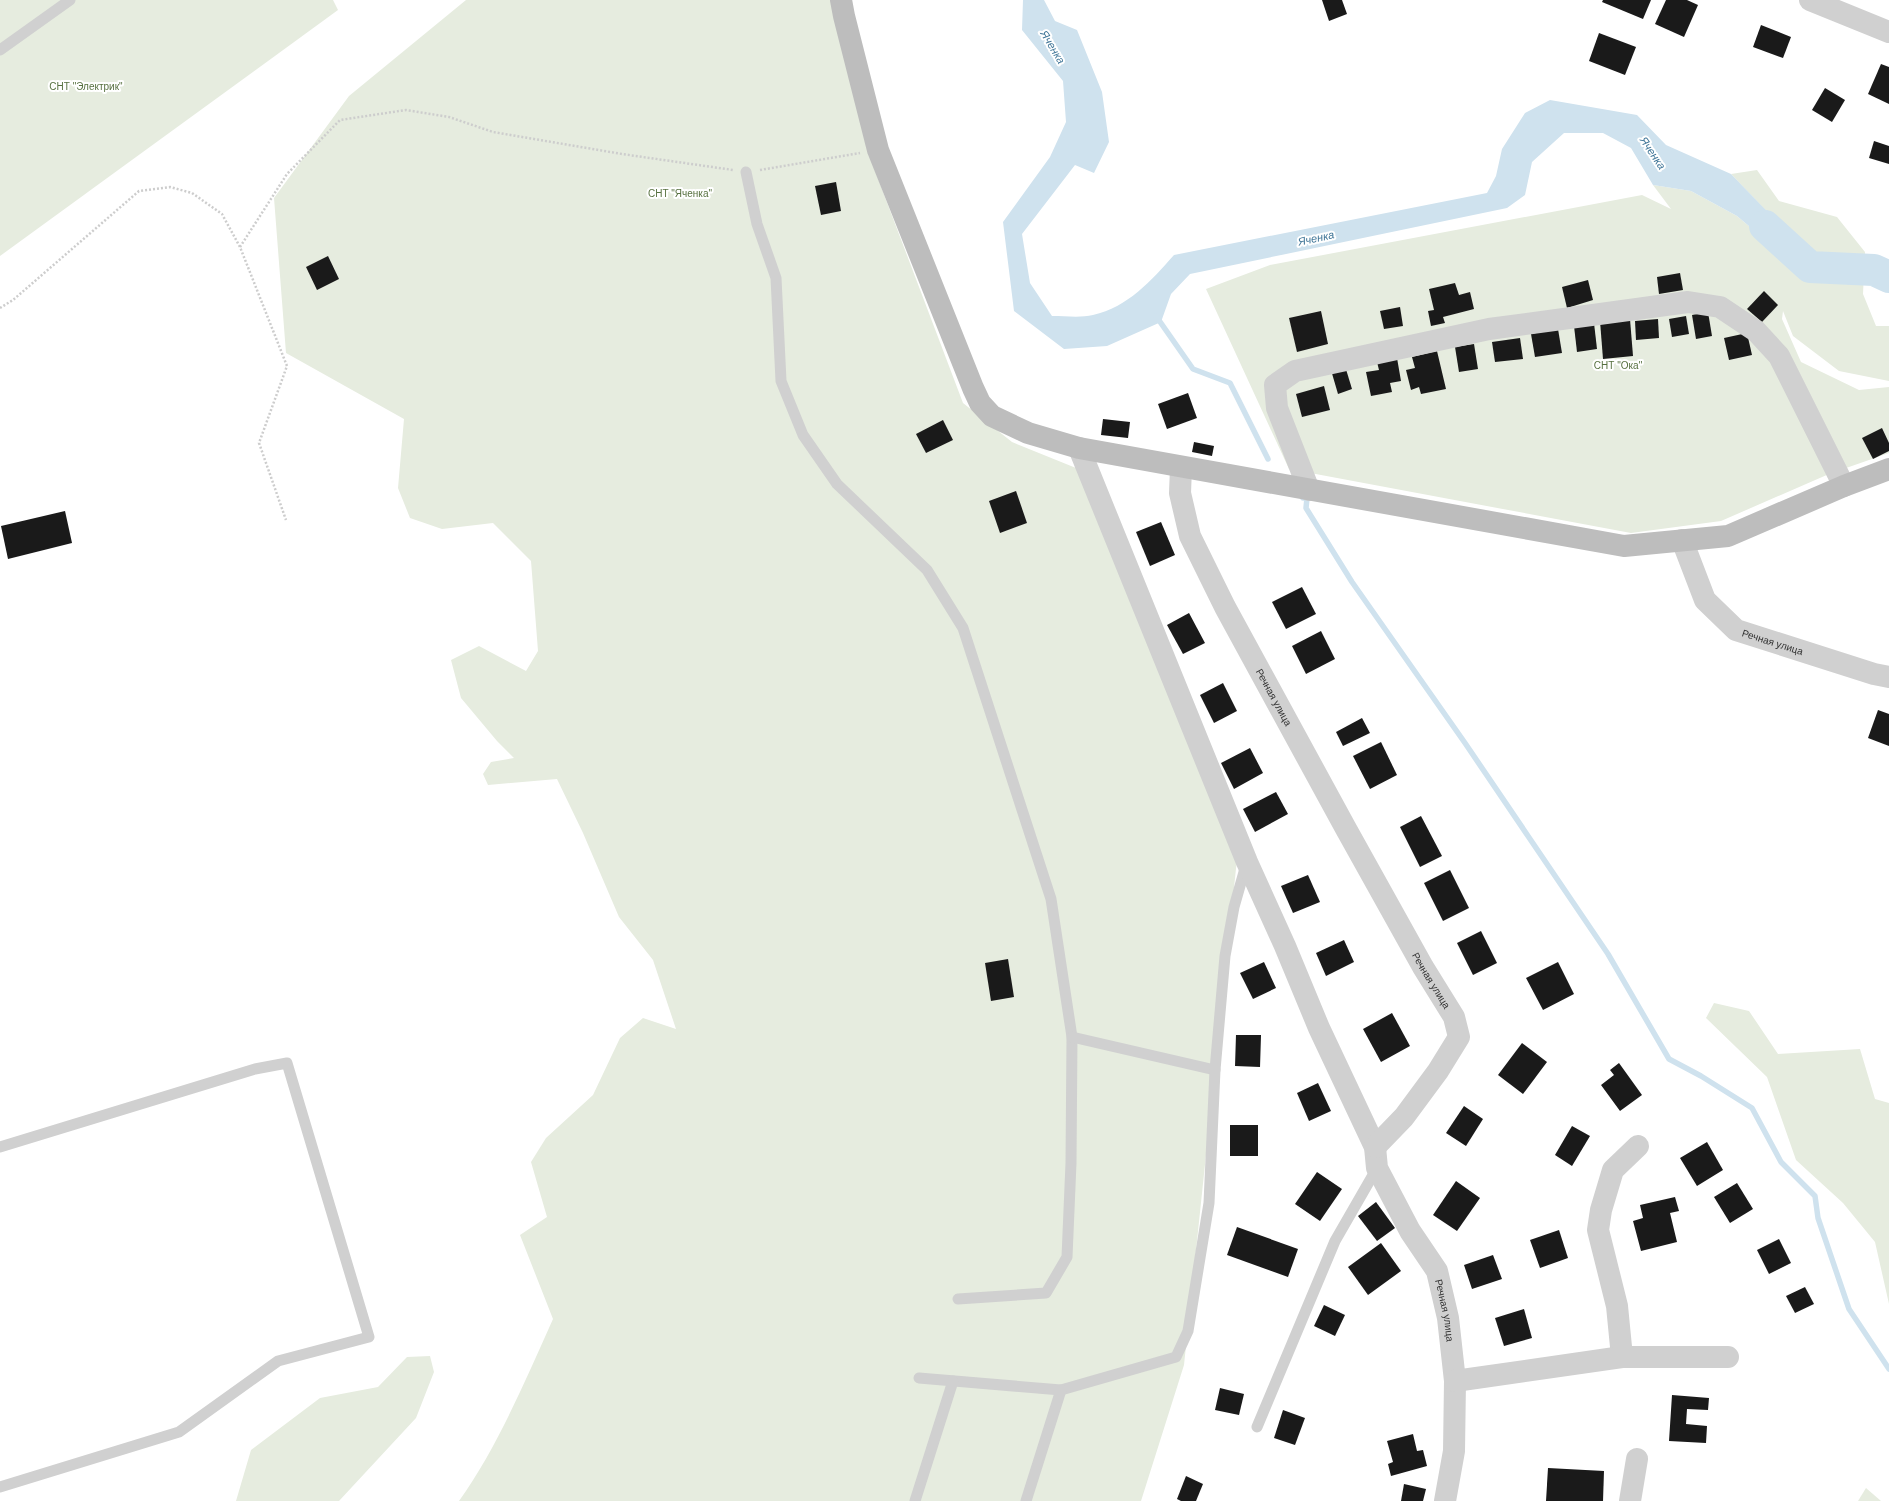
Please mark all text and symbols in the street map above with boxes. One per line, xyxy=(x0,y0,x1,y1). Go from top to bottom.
water label: Яченка xyxy=(1038,27,1068,66)
park label: СНТ "Электрик" xyxy=(49,81,123,92)
water label: Яченка xyxy=(1637,134,1668,172)
park label: СНТ "Яченка" xyxy=(648,188,712,199)
water label: Яченка xyxy=(1296,228,1335,248)
park label: СНТ "Ока" xyxy=(1594,360,1643,371)
street label: Речная улица xyxy=(1741,627,1805,657)
street label: Речная улица xyxy=(1254,667,1294,728)
street label: Речная улица xyxy=(1410,950,1453,1011)
street label: Речная улица xyxy=(1434,1278,1456,1343)

